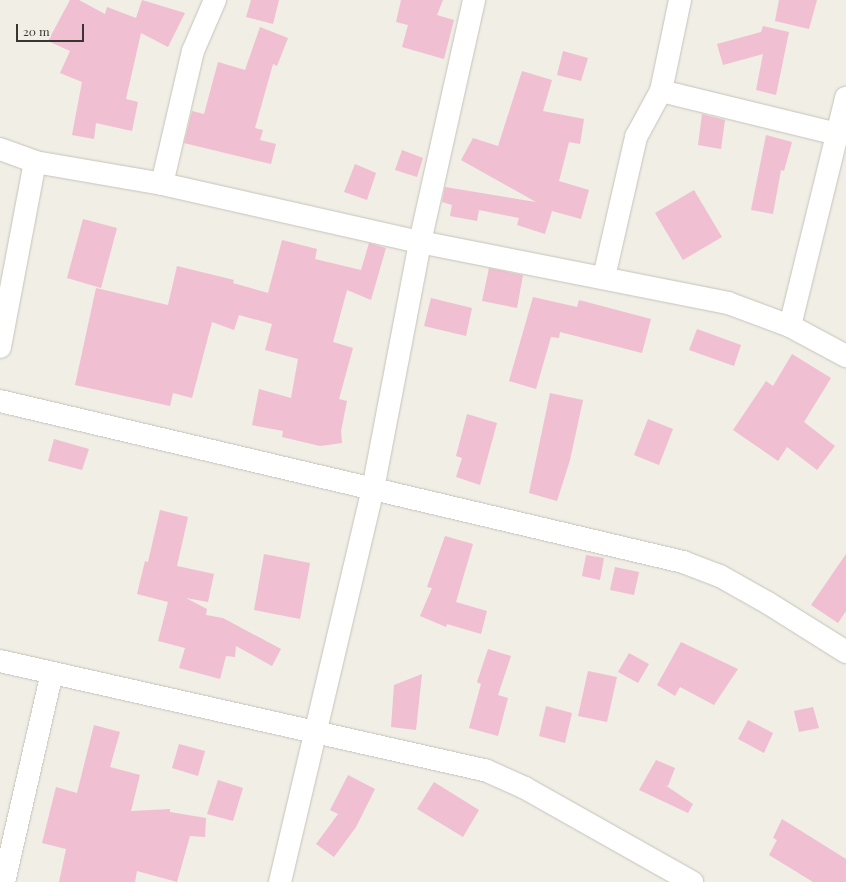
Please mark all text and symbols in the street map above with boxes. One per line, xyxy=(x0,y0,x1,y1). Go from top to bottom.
scale bar xyxy=(18,16,86,42)
text: 20 m xyxy=(23,23,50,39)

